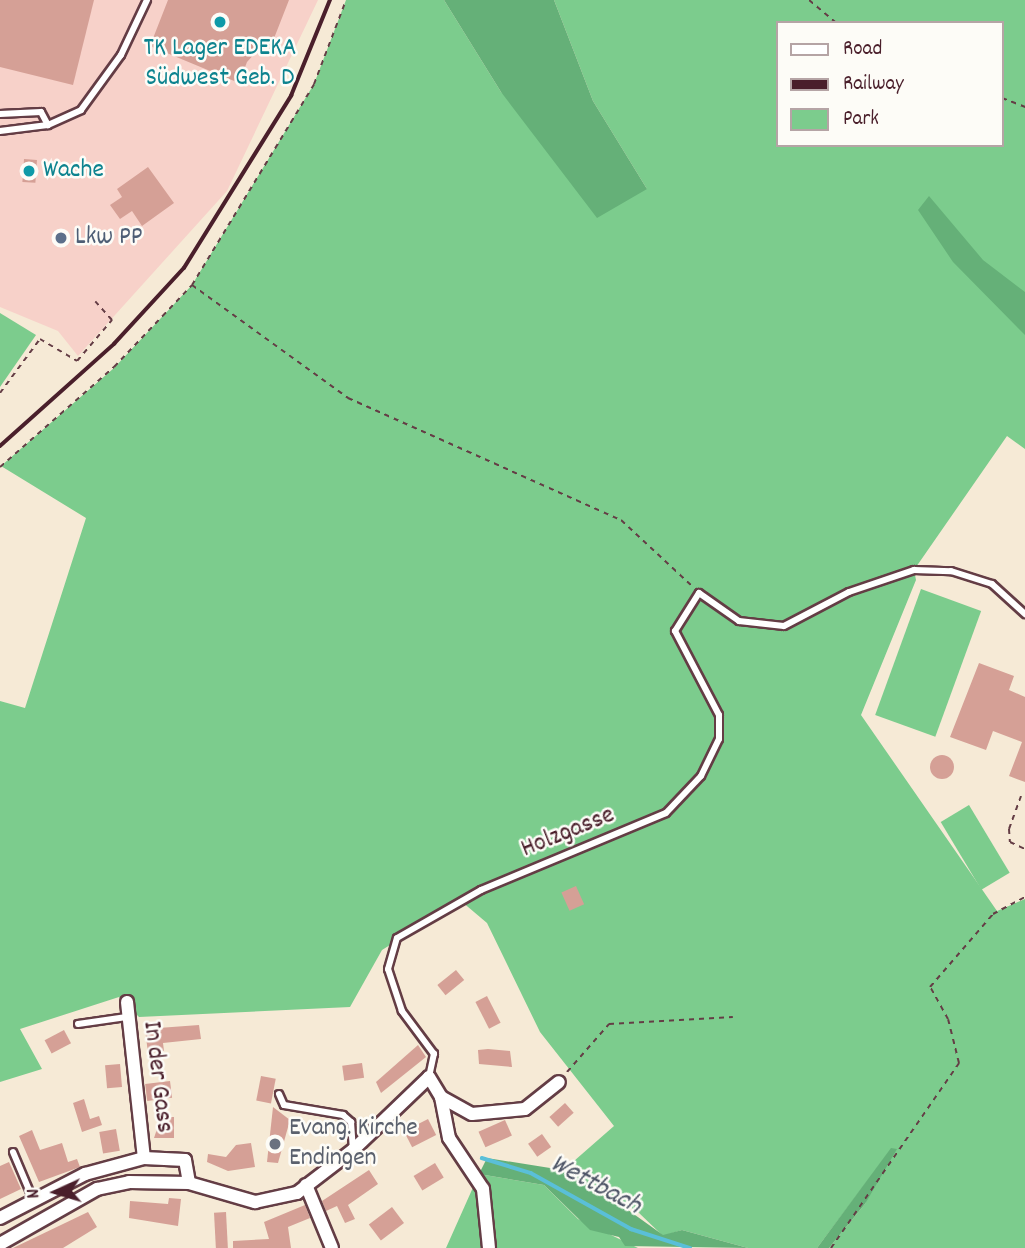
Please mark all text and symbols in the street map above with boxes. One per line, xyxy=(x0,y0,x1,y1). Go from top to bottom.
marker: TK Lager EDEKA Südwest Geb. D xyxy=(212,14,228,30)
legend xyxy=(776,21,1004,147)
place label: TK Lager EDEKA Südwest Geb. D xyxy=(144,33,296,94)
text: Road xyxy=(843,35,882,65)
text: Railway xyxy=(843,70,904,100)
text: Park xyxy=(843,105,879,135)
place label: Wache xyxy=(43,155,104,187)
marker: Wache xyxy=(21,163,37,179)
place label: Lkw PP xyxy=(75,222,143,254)
marker: Lkw PP xyxy=(53,230,69,246)
street label: Holzgasse xyxy=(517,800,619,866)
street label: In der Gass xyxy=(135,1019,179,1135)
place label: Evang. Kirche Endingen xyxy=(289,1113,418,1174)
marker: Evang. Kirche Endingen xyxy=(267,1136,283,1152)
water label: Wettbach xyxy=(544,1148,646,1224)
north arrow xyxy=(21,1157,91,1227)
text: N xyxy=(21,1188,48,1199)

